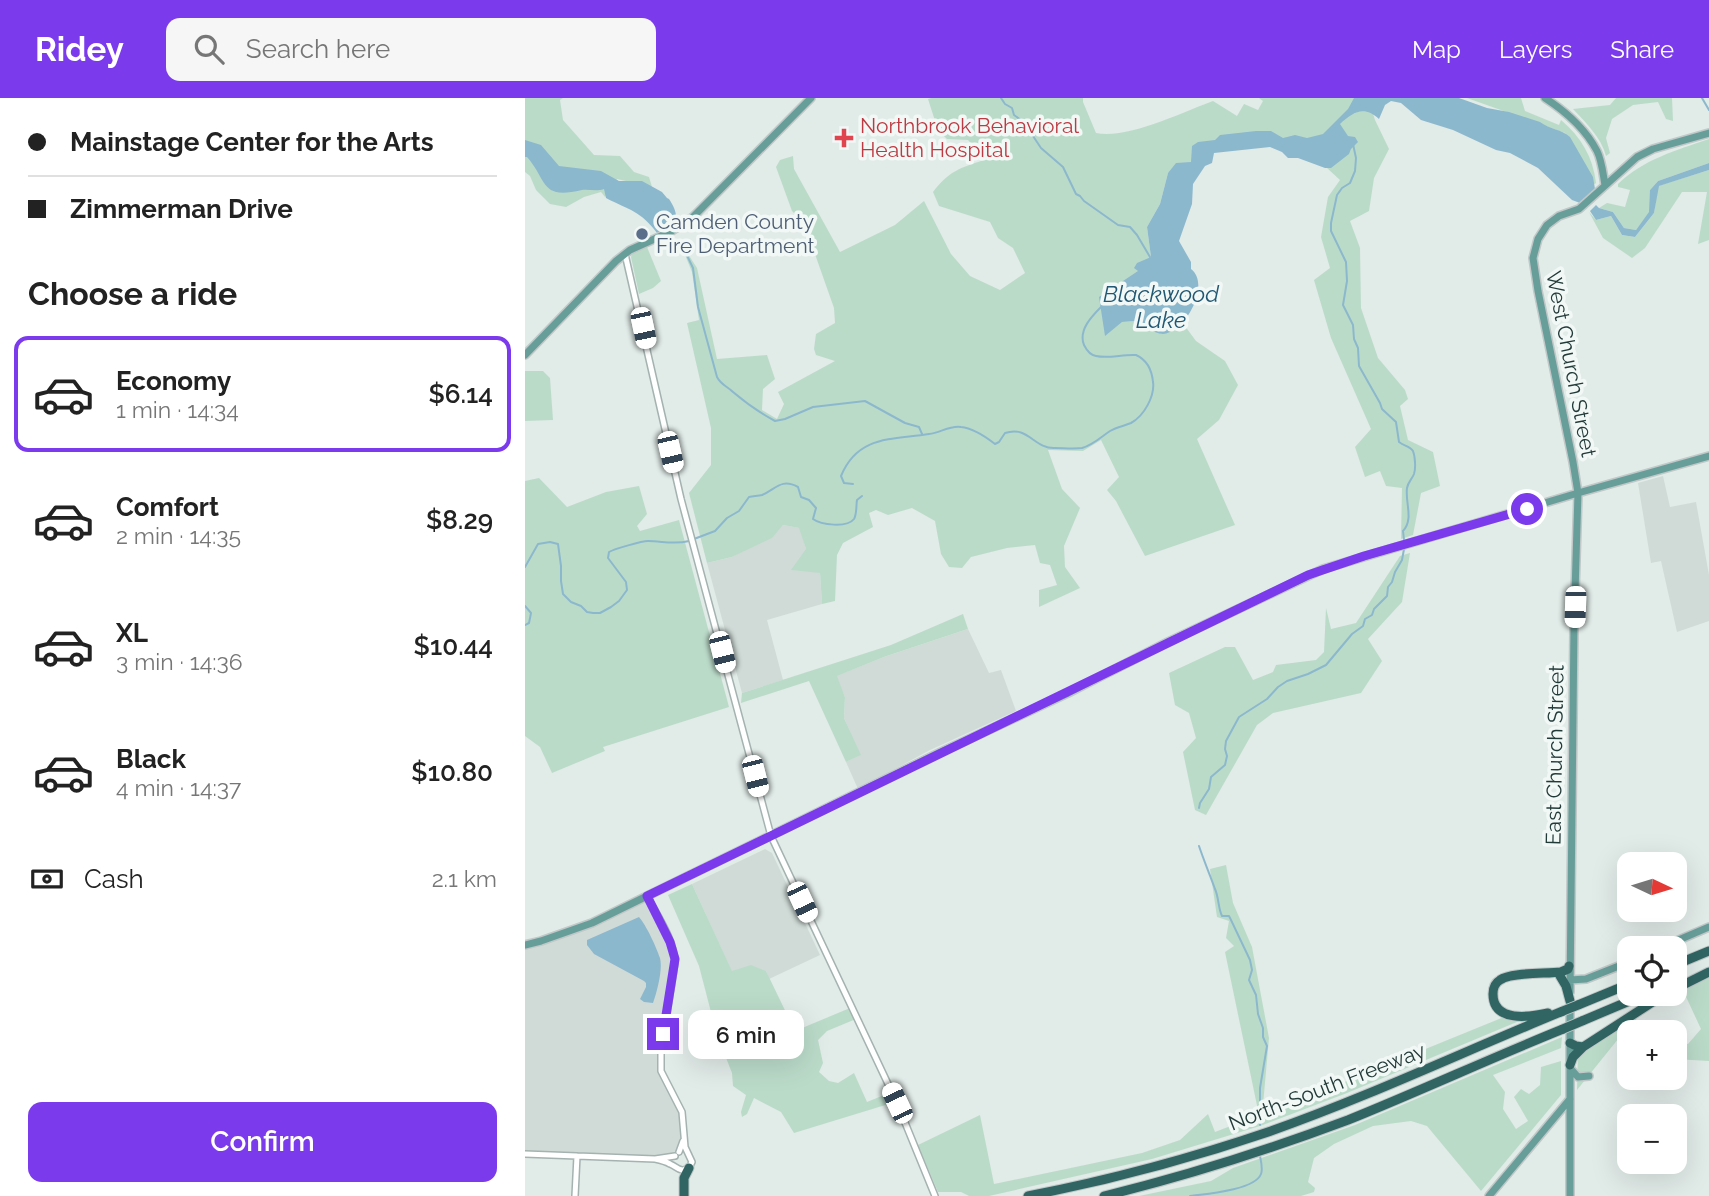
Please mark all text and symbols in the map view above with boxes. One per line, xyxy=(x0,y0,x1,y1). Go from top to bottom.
search box xyxy=(166,18,656,81)
text: Ridey xyxy=(35,30,124,69)
icon: search xyxy=(190,30,228,68)
text: Search here xyxy=(246,34,390,64)
text: Map xyxy=(1412,35,1461,64)
text: Layers xyxy=(1499,35,1572,64)
text: Share xyxy=(1610,35,1674,64)
place label: Northbrook Behavioral Health Hospital xyxy=(860,113,1079,162)
text: Mainstage Center for the Arts xyxy=(70,127,434,157)
marker: Northbrook Behavioral Health Hospital xyxy=(834,128,854,148)
text: Zimmerman Drive xyxy=(70,194,293,224)
place label: Camden County Fire Department xyxy=(656,209,815,258)
marker: Camden County Fire Department xyxy=(634,226,650,242)
street label: West Church Street xyxy=(1541,269,1602,459)
text: Choose a ride xyxy=(28,275,237,312)
water label: Blackwood Lake xyxy=(1103,280,1220,333)
car xyxy=(629,305,658,351)
icon: car xyxy=(32,363,95,426)
text: Economy xyxy=(116,366,231,396)
text: $6.14 xyxy=(428,379,493,409)
text: 1 min · 14:34 xyxy=(116,396,239,423)
car xyxy=(656,429,685,475)
icon: car xyxy=(32,489,95,552)
text: Comfort xyxy=(116,492,219,522)
route start xyxy=(1511,493,1543,525)
text: $8.29 xyxy=(426,505,493,535)
text: 2 min · 14:35 xyxy=(116,522,241,549)
car xyxy=(1564,586,1587,628)
icon: car xyxy=(32,615,95,678)
text: XL xyxy=(116,618,148,648)
car xyxy=(707,629,738,675)
text: $10.44 xyxy=(414,631,493,661)
text: 3 min · 14:36 xyxy=(116,648,243,675)
street label: East Church Street xyxy=(1540,665,1569,845)
icon: car xyxy=(32,741,95,804)
text: Black xyxy=(116,744,186,774)
car xyxy=(740,753,771,799)
text: $10.80 xyxy=(411,757,493,787)
text: 4 min · 14:37 xyxy=(116,774,241,801)
north arrow xyxy=(1617,852,1687,922)
map controls xyxy=(1617,852,1687,1174)
icon: cash xyxy=(28,860,66,898)
text: Cash xyxy=(84,864,144,894)
text: 2.1 km xyxy=(432,865,497,892)
car xyxy=(784,879,821,925)
button: locate xyxy=(1617,936,1687,1006)
callout: 6 min xyxy=(687,1010,803,1058)
route end xyxy=(647,1018,679,1050)
button: + xyxy=(1617,1020,1687,1090)
text: 6 min xyxy=(716,1021,776,1048)
street label: North-South Freeway xyxy=(1225,1037,1429,1136)
car xyxy=(879,1080,916,1126)
button: Confirm xyxy=(28,1102,497,1182)
button: − xyxy=(1617,1104,1687,1174)

